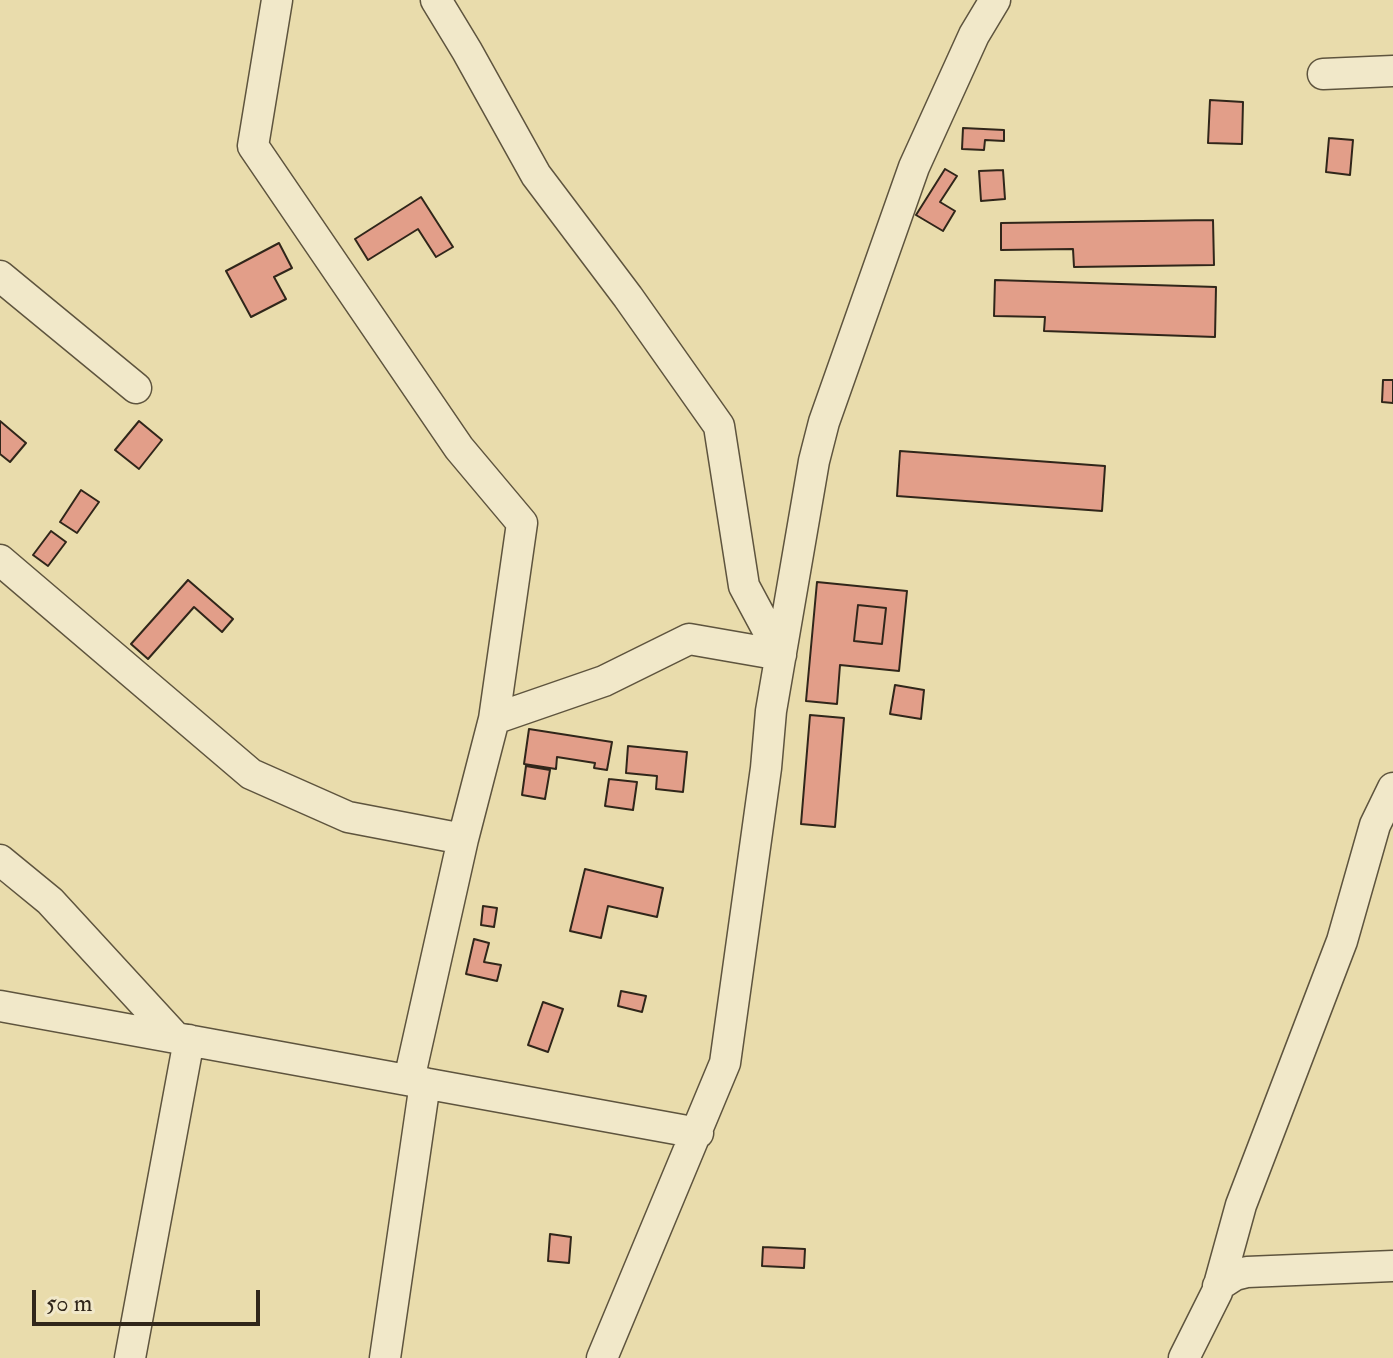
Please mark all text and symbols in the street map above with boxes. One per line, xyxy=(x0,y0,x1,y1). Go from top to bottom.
scale bar xyxy=(36,1274,264,1324)
text: 50 m xyxy=(46,1288,92,1319)

